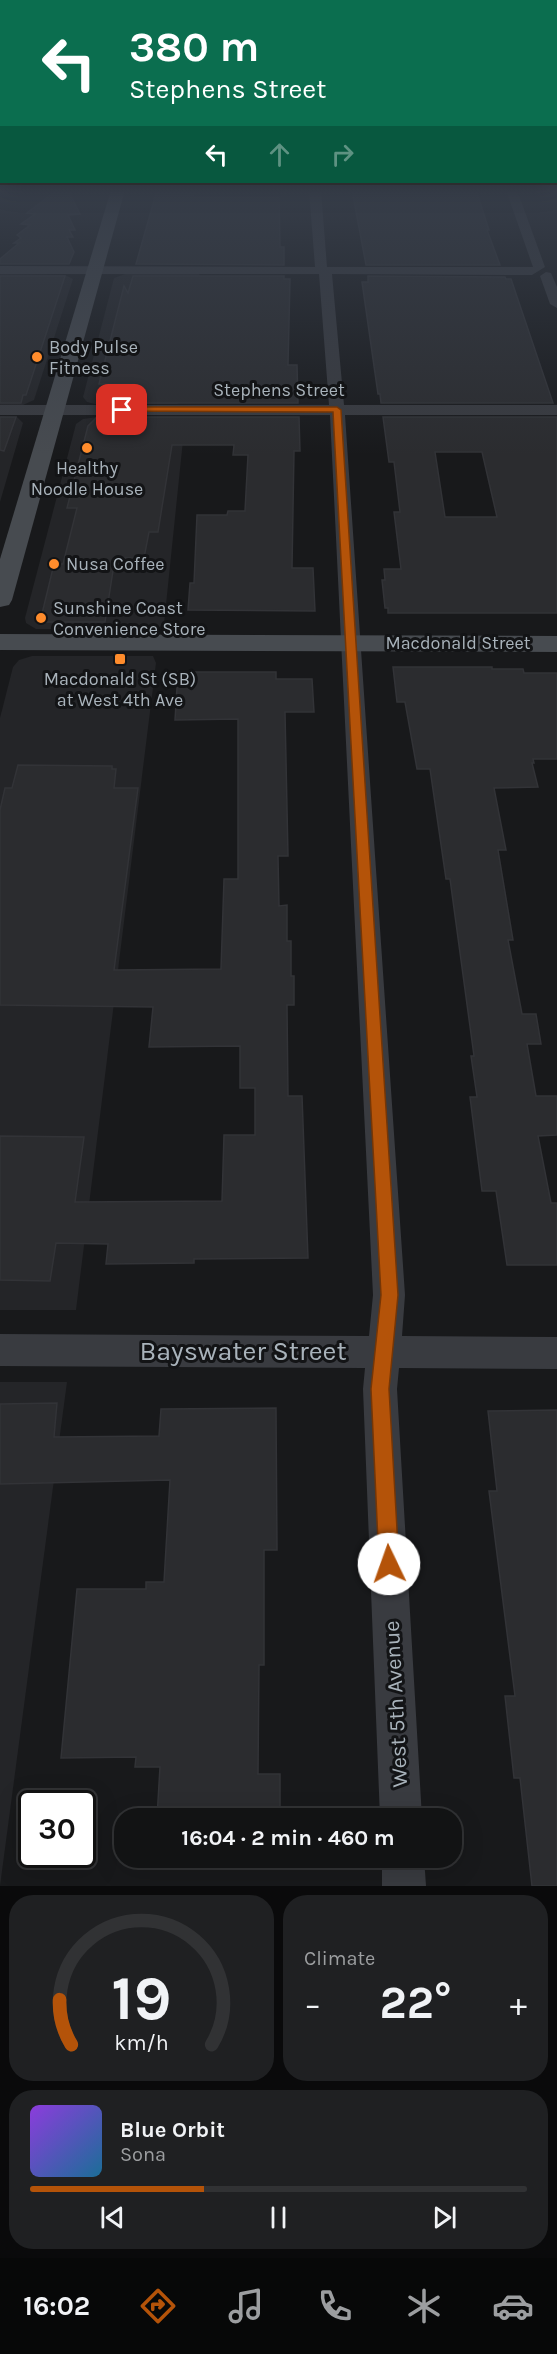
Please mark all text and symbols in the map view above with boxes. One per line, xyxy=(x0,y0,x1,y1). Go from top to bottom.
text: 380 m xyxy=(129,22,259,72)
icon: left xyxy=(30,24,108,102)
text: Stephens Street xyxy=(129,73,326,105)
icon: left xyxy=(200,138,233,171)
icon: ahead xyxy=(263,138,296,171)
icon: right xyxy=(326,138,359,171)
place label: Body Pulse Fitness xyxy=(49,336,138,379)
marker: Body Pulse Fitness xyxy=(30,350,44,364)
street label: Stephens Street xyxy=(213,379,345,401)
pin xyxy=(96,384,147,435)
icon: arrive xyxy=(105,393,138,426)
marker: Healthy Noodle House xyxy=(80,441,94,455)
place label: Healthy Noodle House xyxy=(31,457,143,500)
place label: Nusa Coffee xyxy=(66,553,165,575)
marker: Nusa Coffee xyxy=(47,557,61,571)
place label: Sunshine Coast Convenience Store xyxy=(53,597,205,640)
marker: Sunshine Coast Convenience Store xyxy=(34,611,48,625)
street label: Macdonald Street xyxy=(385,632,531,654)
marker: Macdonald St (SB) at West 4th Ave xyxy=(113,652,127,666)
place label: Macdonald St (SB) at West 4th Ave xyxy=(44,668,196,711)
street label: Bayswater Street xyxy=(139,1335,347,1367)
position arrow xyxy=(357,1532,421,1596)
street label: West 5th Avenue xyxy=(379,1620,413,1788)
speed limit sign: 30 xyxy=(18,1790,96,1868)
text: 16:04 · 2 min · 460 m xyxy=(181,1825,395,1851)
text: Climate xyxy=(304,1947,375,1970)
text: 19 xyxy=(111,1962,172,2035)
text: 22° xyxy=(380,1977,451,2029)
text: − xyxy=(304,1985,321,2023)
text: + xyxy=(510,1985,527,2023)
text: km/h xyxy=(114,2030,169,2055)
text: Blue Orbit xyxy=(120,2117,225,2143)
text: Sona xyxy=(120,2143,166,2166)
icon: previous xyxy=(96,2201,129,2234)
icon: pause xyxy=(262,2201,295,2234)
icon: next xyxy=(428,2201,461,2234)
icon: directions xyxy=(137,2285,179,2327)
icon: music xyxy=(225,2285,267,2327)
icon: phone xyxy=(314,2285,356,2327)
icon: climate xyxy=(403,2285,445,2327)
icon: car xyxy=(492,2285,534,2327)
text: 16:02 xyxy=(23,2290,90,2322)

